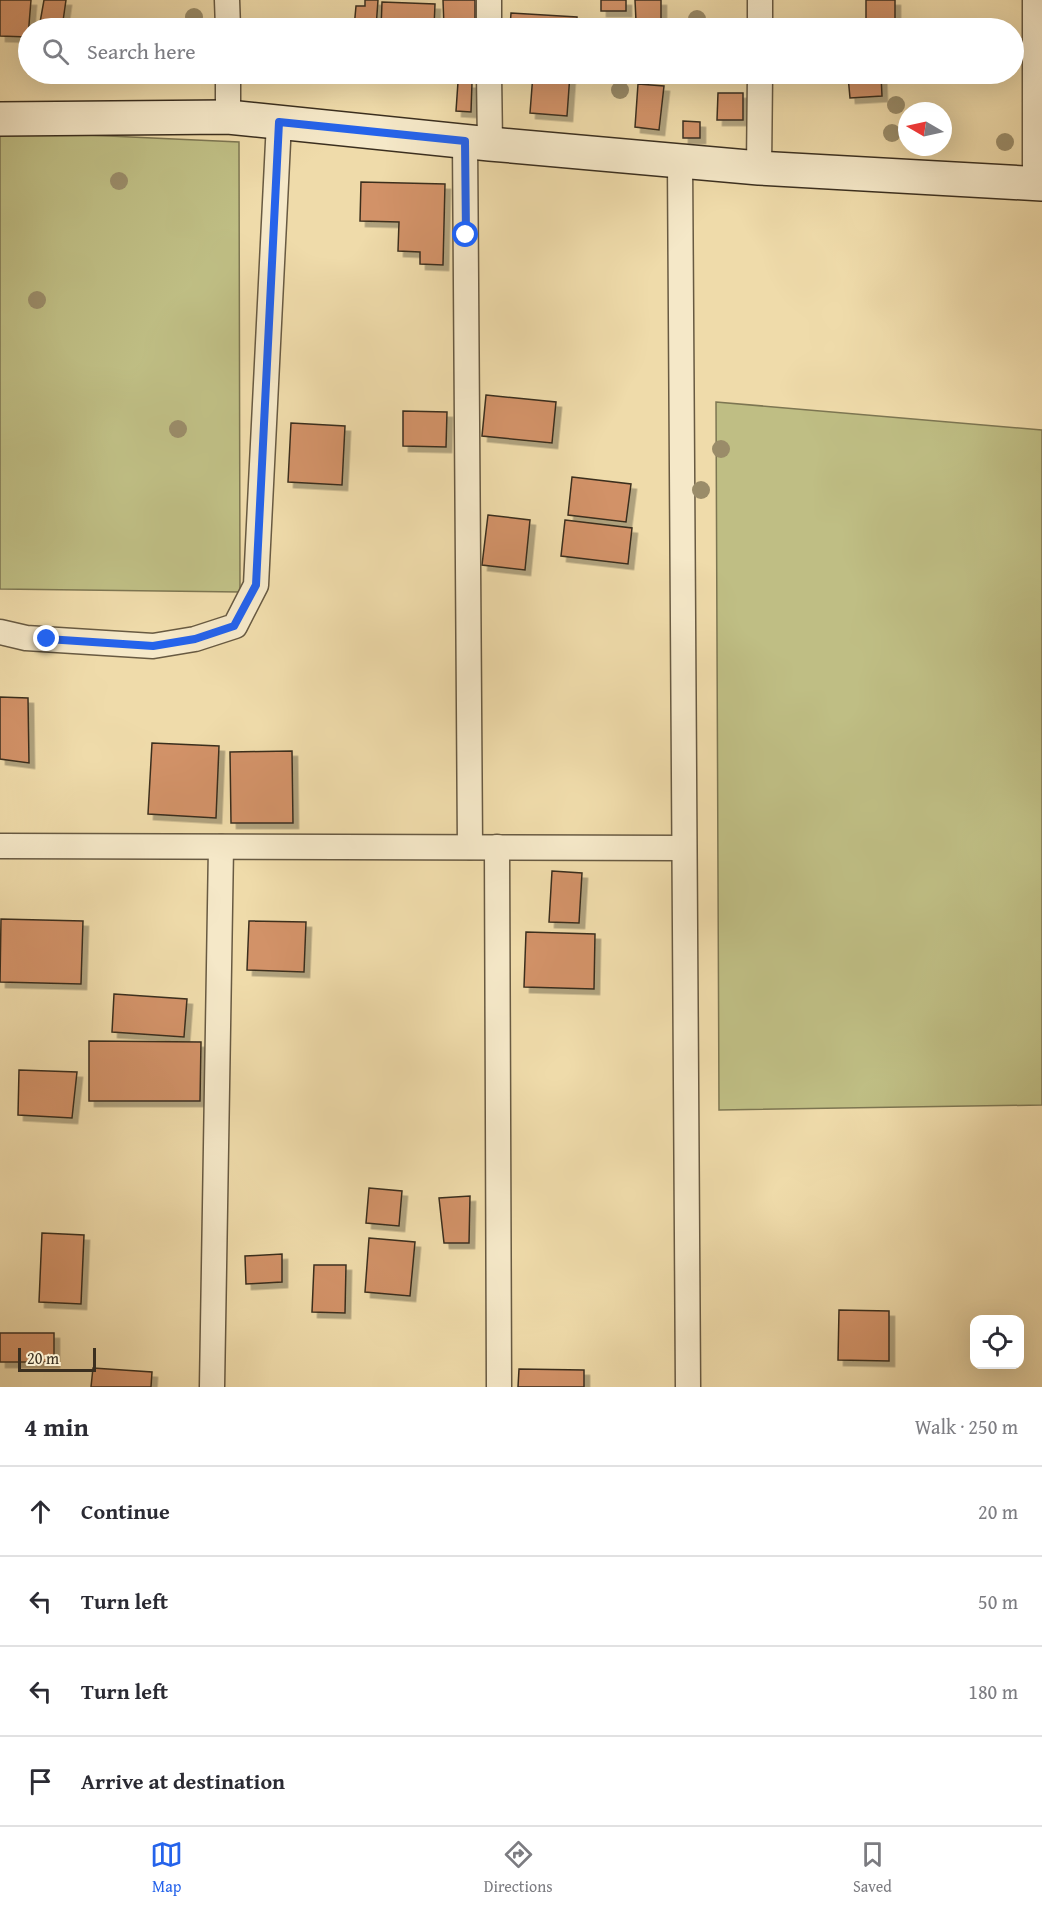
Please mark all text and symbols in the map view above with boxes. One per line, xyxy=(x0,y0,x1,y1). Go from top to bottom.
search box xyxy=(18,18,1024,84)
icon: search xyxy=(39,35,72,68)
text: Search here xyxy=(87,35,196,67)
north arrow xyxy=(898,102,952,156)
route start xyxy=(452,221,478,247)
route end xyxy=(33,625,59,651)
map controls xyxy=(970,1315,1024,1369)
button: locate xyxy=(970,1315,1024,1369)
scale bar xyxy=(18,1345,96,1372)
text: 20 m xyxy=(27,1346,59,1370)
text: 4 min xyxy=(24,1407,89,1446)
text: Walk · 250 m xyxy=(915,1412,1018,1441)
icon: ahead xyxy=(24,1495,57,1528)
text: Continue xyxy=(81,1495,170,1527)
text: 20 m xyxy=(978,1497,1018,1526)
icon: left xyxy=(24,1585,57,1618)
text: Turn left xyxy=(81,1585,168,1617)
text: 50 m xyxy=(978,1587,1018,1616)
icon: left xyxy=(24,1675,57,1708)
text: Turn left xyxy=(81,1675,168,1707)
text: 180 m xyxy=(968,1677,1018,1706)
icon: arrive xyxy=(24,1765,57,1798)
text: Arrive at destination xyxy=(81,1765,285,1797)
tab: Map xyxy=(150,1838,183,1898)
tab: Directions xyxy=(484,1838,553,1898)
tab: Saved xyxy=(853,1838,892,1898)

